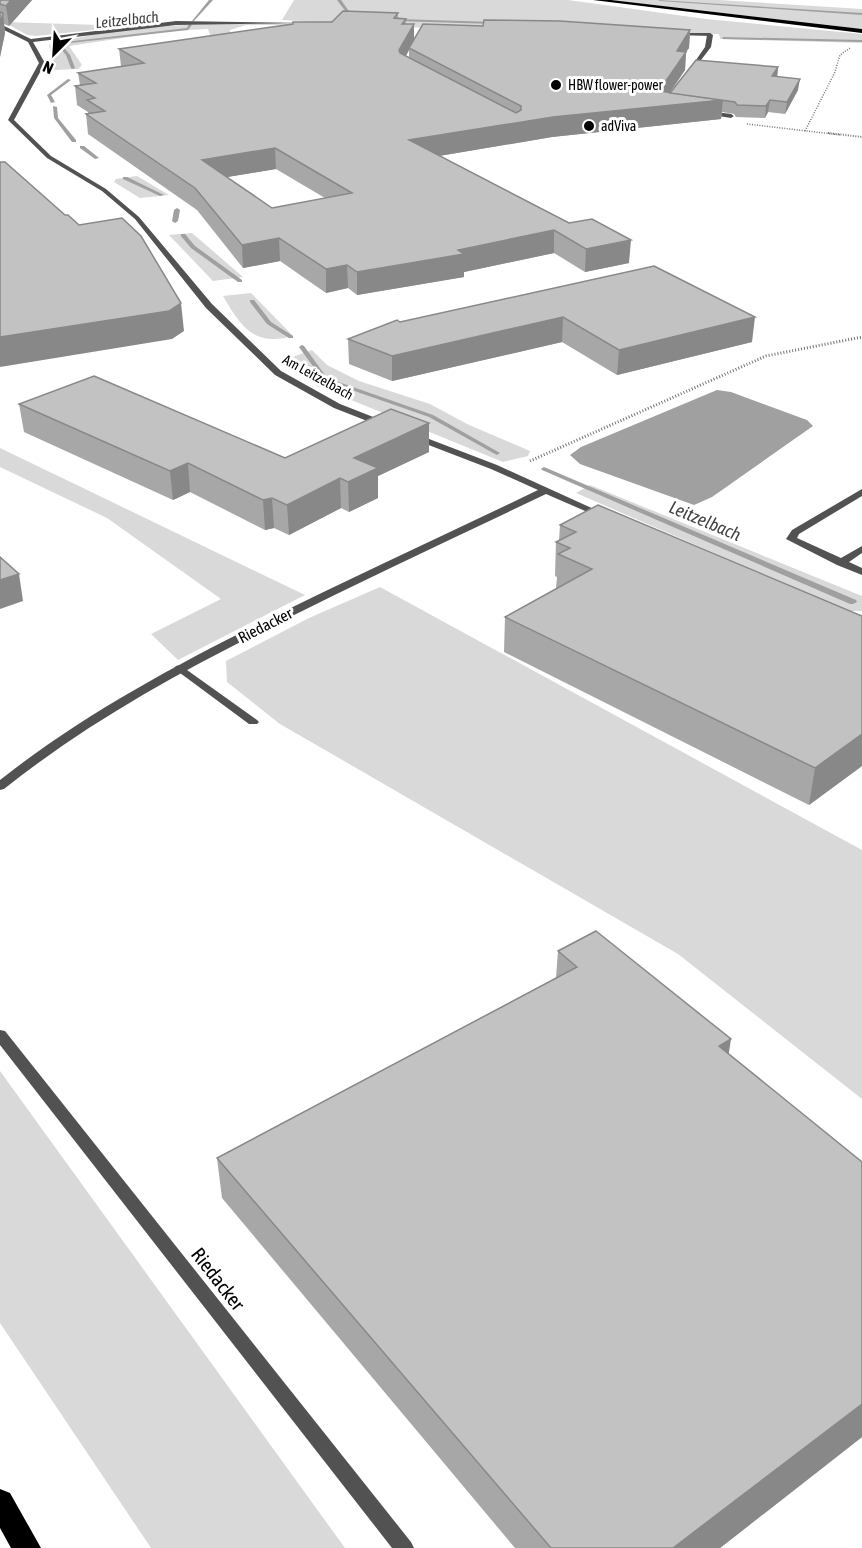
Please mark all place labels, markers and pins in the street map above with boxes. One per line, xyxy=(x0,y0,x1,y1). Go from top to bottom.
place label: HBW flower-power xyxy=(568,77,664,93)
marker: HBW flower-power xyxy=(549,78,563,92)
place label: adViva xyxy=(601,118,636,134)
marker: adViva xyxy=(582,119,596,133)

